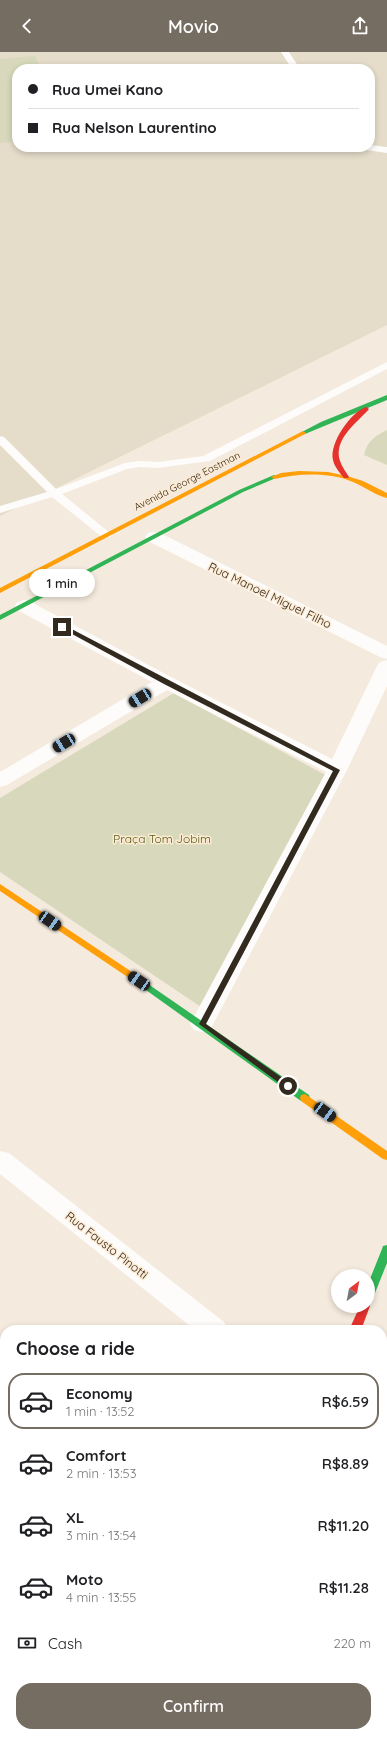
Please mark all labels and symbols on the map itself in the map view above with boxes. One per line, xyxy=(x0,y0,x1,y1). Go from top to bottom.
street label: Avenida George Eastman xyxy=(132,449,242,513)
street label: Rua Manoel Miguel Filho xyxy=(206,559,334,631)
callout: 1 min xyxy=(29,569,95,597)
route end xyxy=(53,618,71,636)
car xyxy=(127,687,153,709)
car xyxy=(51,732,77,754)
park label: Praça Tom Jobim xyxy=(113,831,211,846)
car xyxy=(37,909,63,933)
car xyxy=(126,969,152,993)
route start xyxy=(279,1077,297,1095)
car xyxy=(312,1100,338,1124)
street label: Rua Fausto Pinotti xyxy=(63,1208,151,1282)
north arrow xyxy=(331,1269,375,1313)

